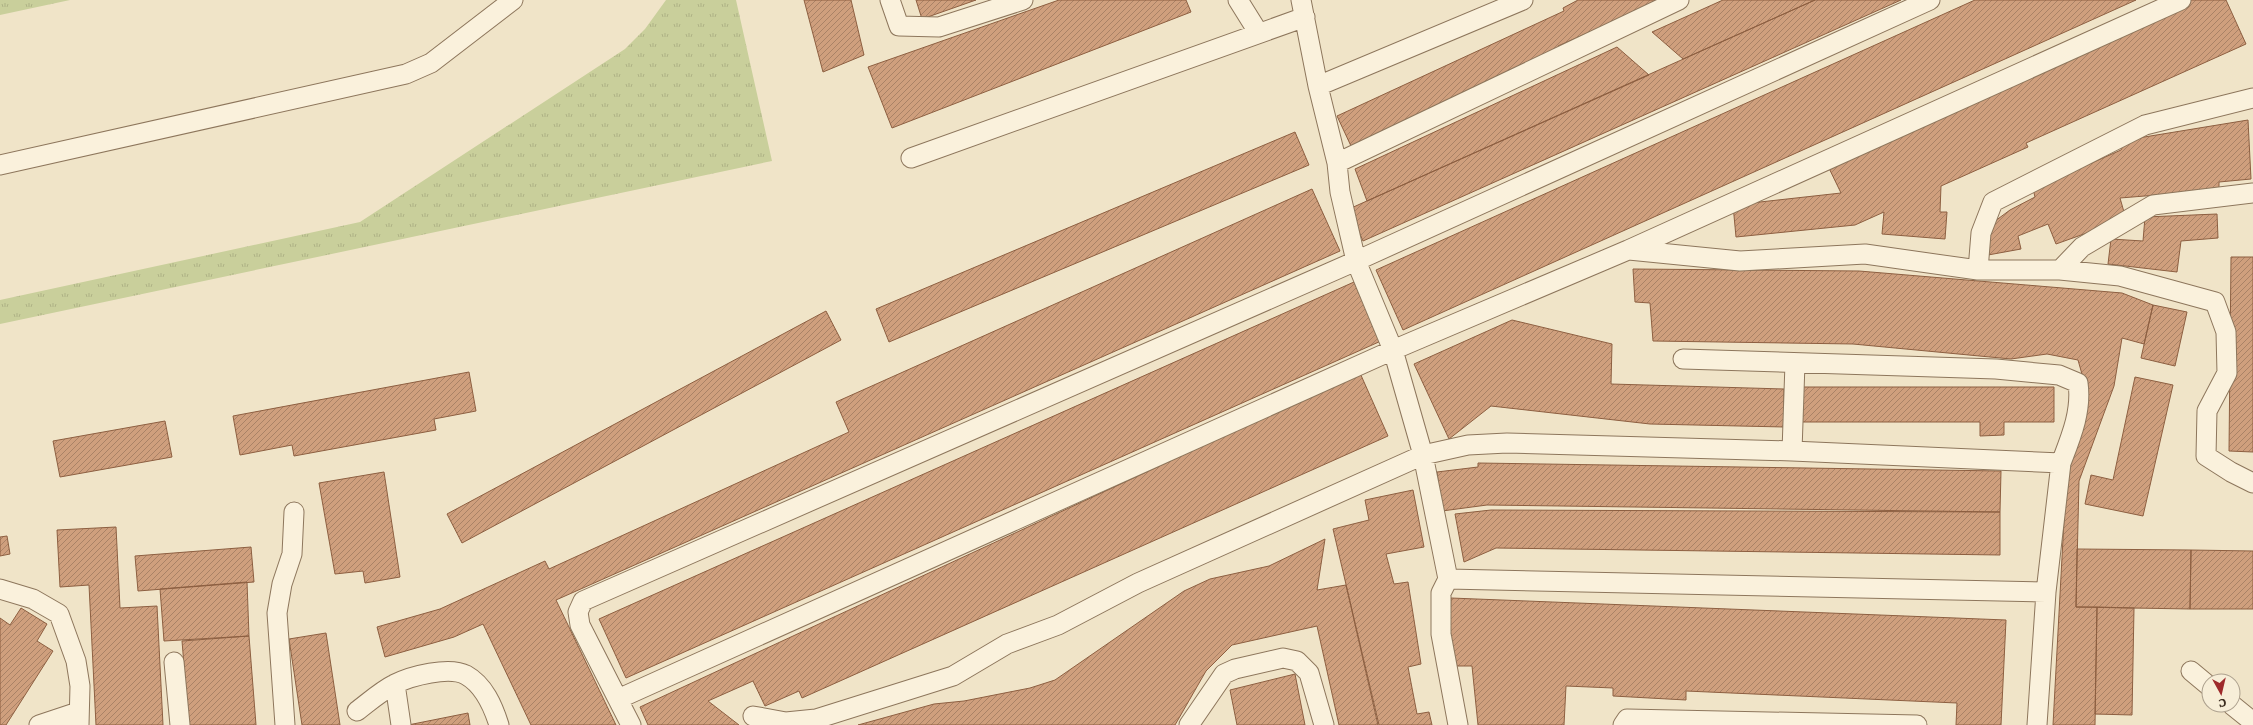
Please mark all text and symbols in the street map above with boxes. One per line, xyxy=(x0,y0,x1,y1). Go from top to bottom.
north arrow xyxy=(2201,673,2241,713)
text: С xyxy=(2217,695,2228,712)

